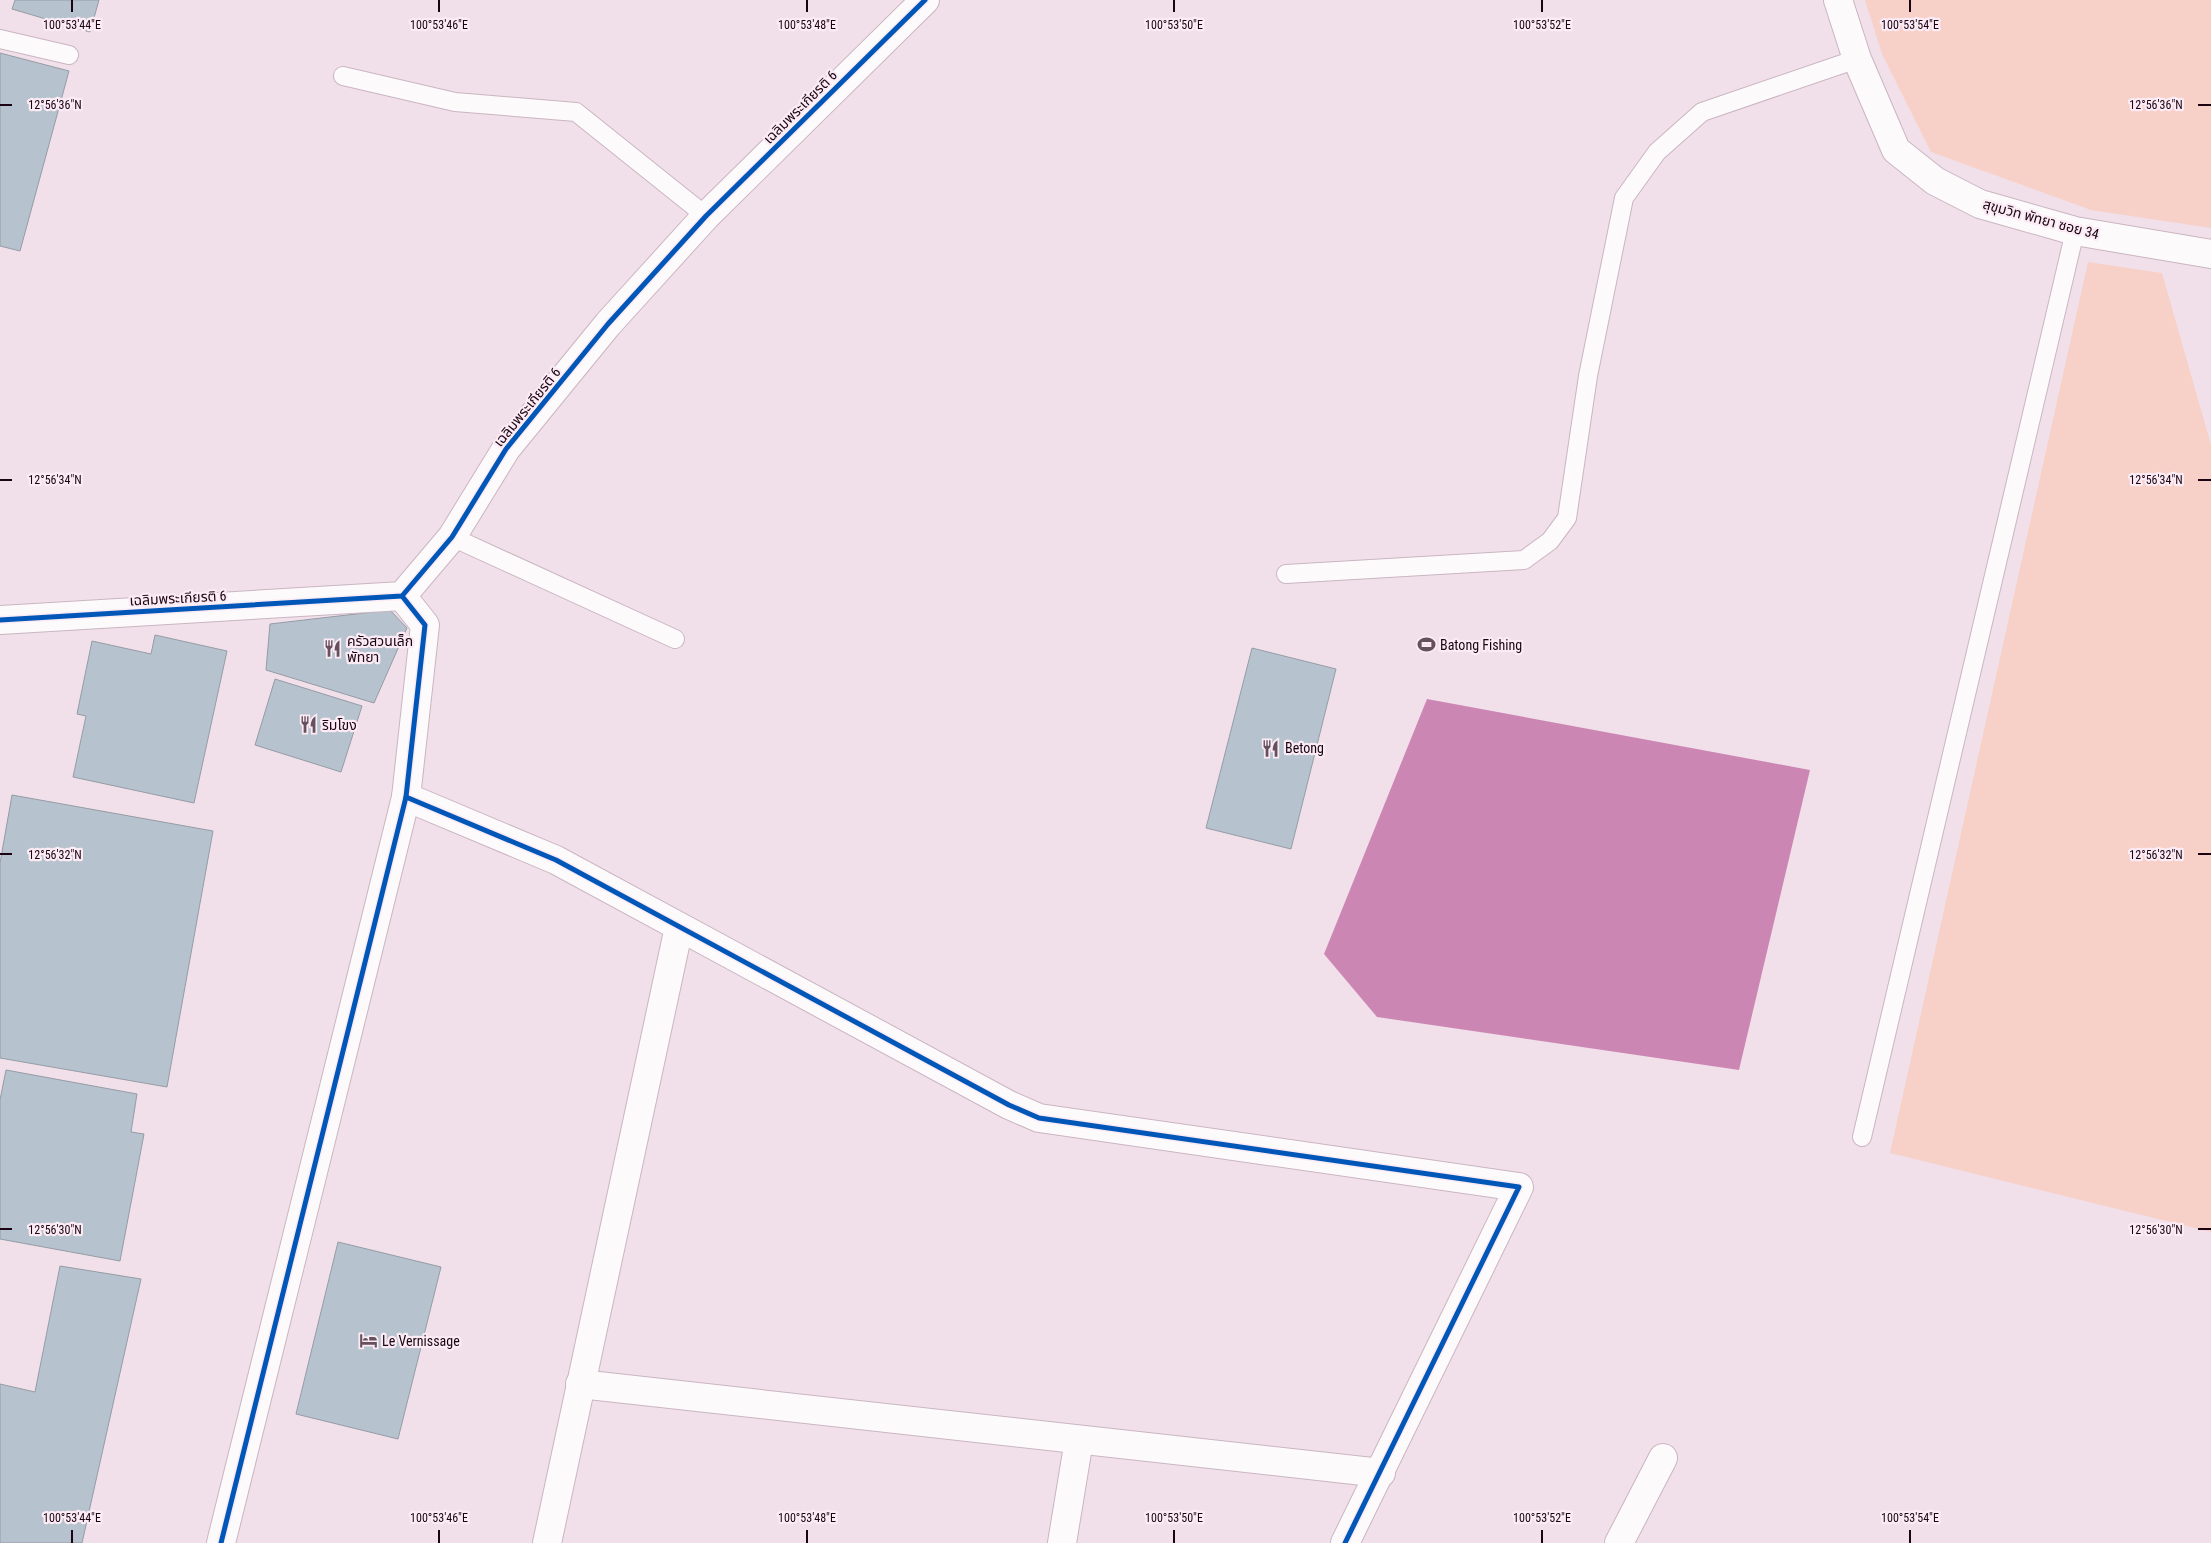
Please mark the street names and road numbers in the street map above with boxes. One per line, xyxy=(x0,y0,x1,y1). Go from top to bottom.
street label: เฉลิมพระเกียรติ 6 xyxy=(760,67,840,147)
street label: สุขุมวิท พัทยา ซอย 34 xyxy=(1981,196,2101,243)
street label: เฉลิมพระเกียรติ 6 xyxy=(490,364,564,450)
street label: เฉลิมพระเกียรติ 6 xyxy=(129,587,227,609)

